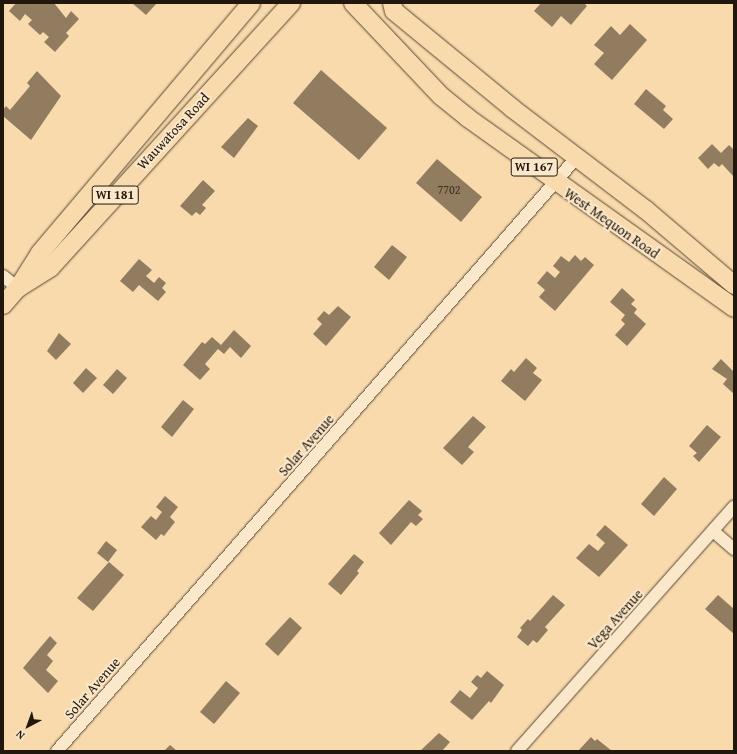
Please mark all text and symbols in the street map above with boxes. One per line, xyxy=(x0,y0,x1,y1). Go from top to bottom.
street label: Wauwatosa Road xyxy=(133,89,213,173)
road number: WI 167 xyxy=(510,156,558,178)
house number: 7702 xyxy=(437,183,461,197)
road number: WI 181 xyxy=(91,184,139,206)
street label: West Mequon Road xyxy=(561,184,663,262)
street label: Solar Avenue xyxy=(275,411,337,479)
street label: Vega Avenue xyxy=(584,586,646,652)
street label: Solar Avenue xyxy=(61,654,123,722)
north arrow xyxy=(8,706,48,746)
text: N xyxy=(12,727,28,744)

